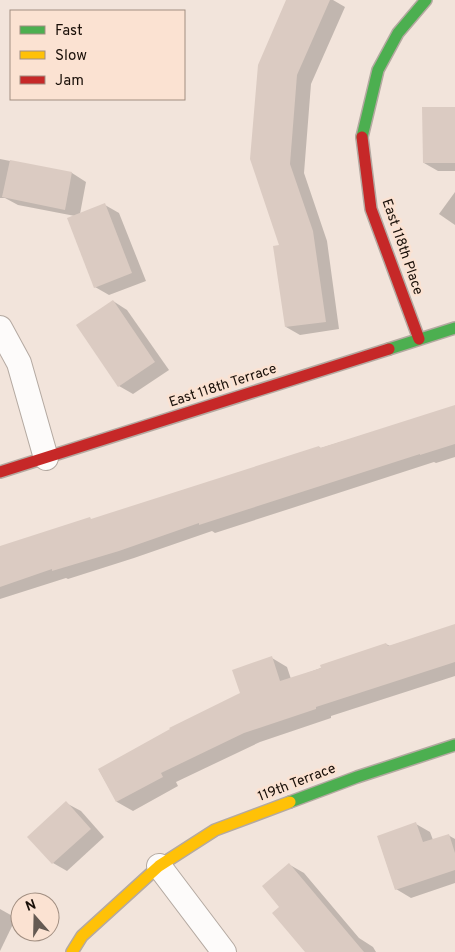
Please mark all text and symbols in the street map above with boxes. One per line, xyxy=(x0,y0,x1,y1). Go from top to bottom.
legend xyxy=(10,10,185,100)
text: Fast xyxy=(55,22,83,41)
text: Slow xyxy=(55,47,87,66)
text: Jam xyxy=(55,72,84,91)
street label: East 118th Place xyxy=(378,197,426,297)
street label: East 118th Terrace xyxy=(167,361,279,411)
street label: 119th Terrace xyxy=(256,760,338,806)
north arrow xyxy=(10,892,60,942)
text: N xyxy=(23,896,39,916)

